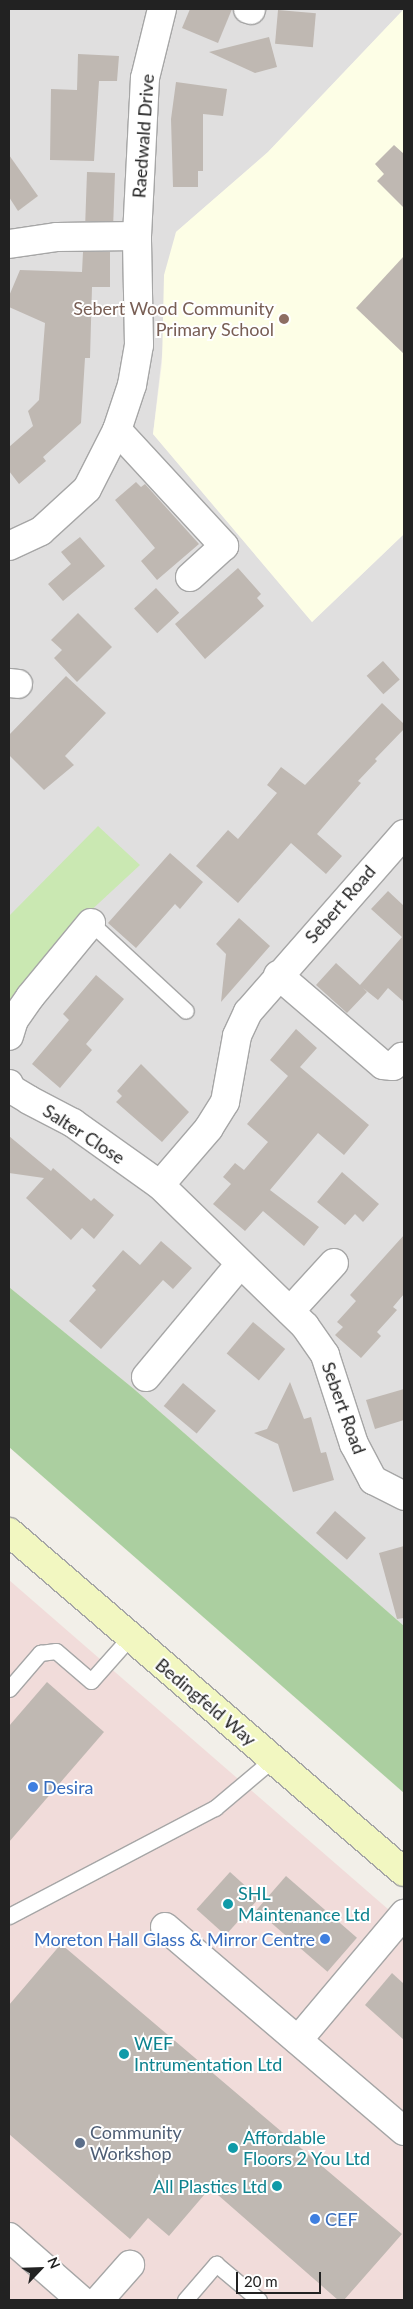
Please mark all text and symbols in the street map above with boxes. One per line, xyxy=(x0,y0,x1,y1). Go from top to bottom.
street label: Raedwald Drive xyxy=(128,73,158,199)
place label: Sebert Wood Community Primary School xyxy=(73,298,274,340)
marker: Sebert Wood Community Primary School xyxy=(278,313,290,325)
street label: Sebert Road xyxy=(300,861,380,947)
street label: Salter Close xyxy=(39,1099,129,1169)
street label: Sebert Road xyxy=(317,1359,371,1457)
street label: Bedingfeld Way xyxy=(151,1654,261,1750)
place label: Desira xyxy=(43,1776,94,1798)
marker: Desira xyxy=(27,1781,39,1793)
place label: SHL Maintenance Ltd xyxy=(238,1883,370,1926)
marker: SHL Maintenance Ltd xyxy=(222,1898,234,1910)
place label: Moreton Hall Glass & Mirror Centre xyxy=(34,1928,315,1950)
marker: Moreton Hall Glass & Mirror Centre xyxy=(319,1933,331,1945)
place label: WEF Intrumentation Ltd xyxy=(134,2033,282,2076)
marker: WEF Intrumentation Ltd xyxy=(118,2048,130,2060)
place label: Community Workshop xyxy=(90,2122,182,2164)
place label: Affordable Floors 2 You Ltd xyxy=(243,2127,371,2170)
marker: Community Workshop xyxy=(74,2137,86,2149)
marker: Affordable Floors 2 You Ltd xyxy=(227,2142,239,2154)
place label: All Plastics Ltd xyxy=(153,2175,267,2197)
marker: All Plastics Ltd xyxy=(271,2180,283,2192)
place label: CEF xyxy=(325,2208,358,2230)
marker: CEF xyxy=(309,2213,321,2225)
north arrow xyxy=(15,2244,65,2294)
text: N xyxy=(44,2254,64,2271)
scale bar xyxy=(238,2262,323,2294)
text: 20 m xyxy=(244,2272,278,2290)

